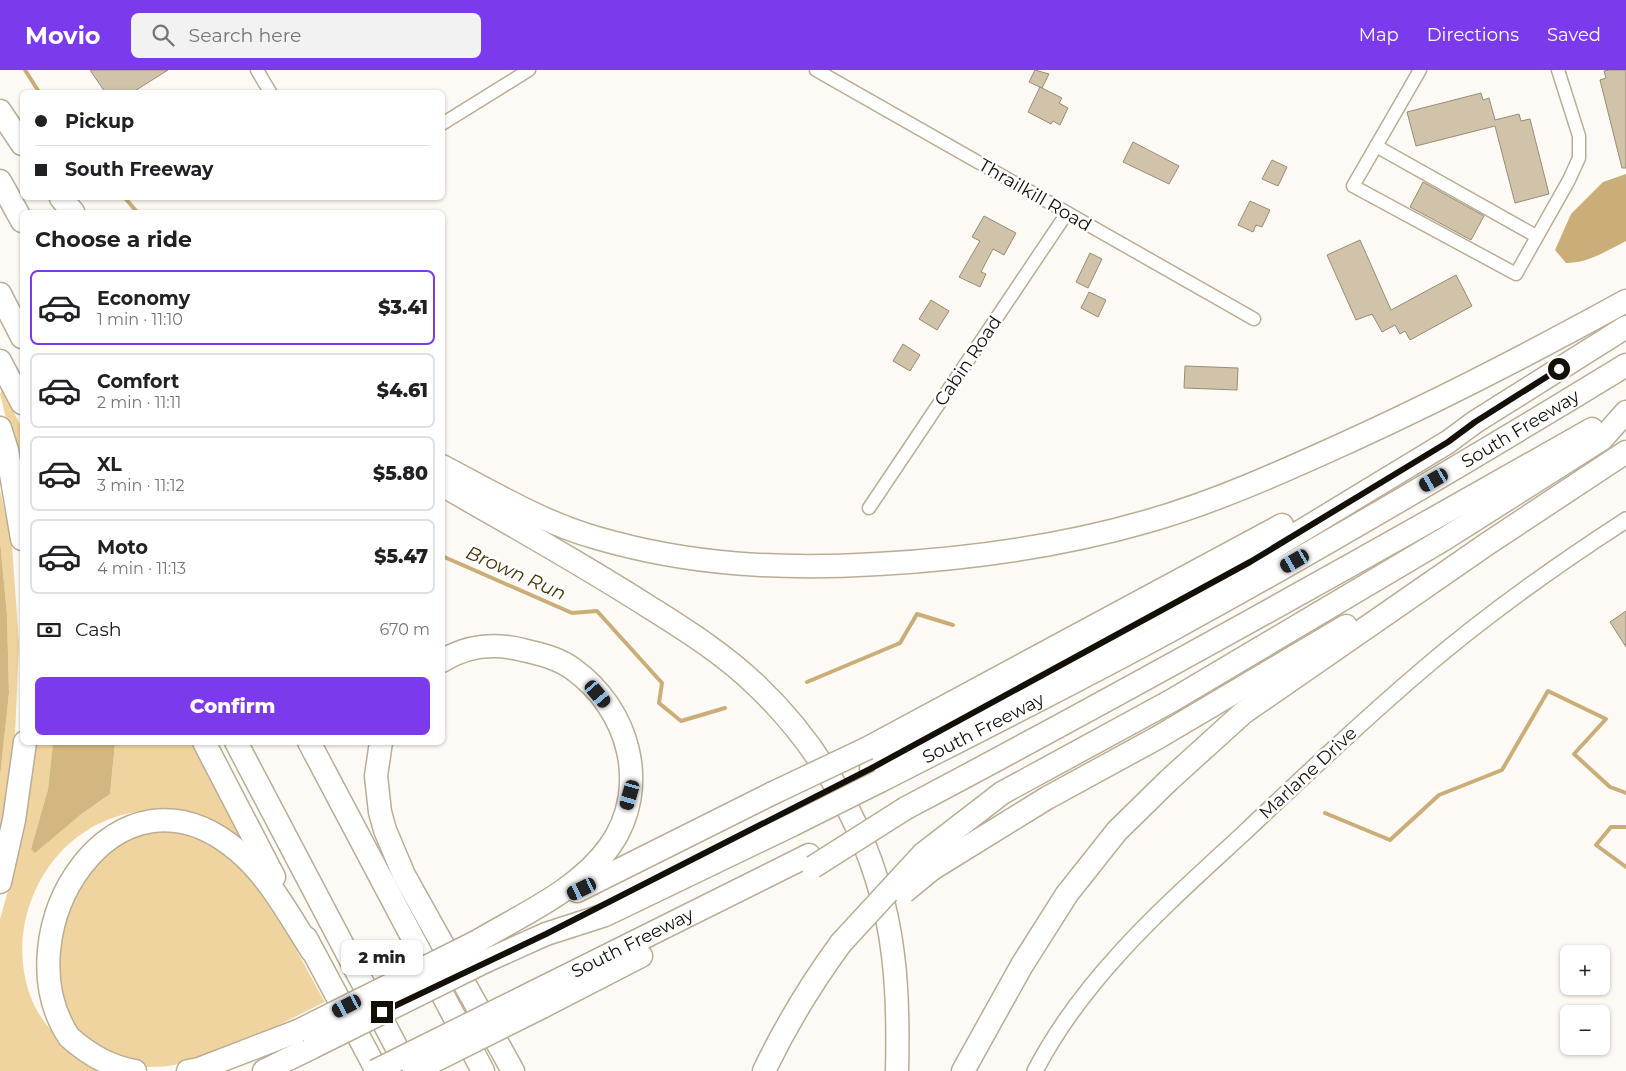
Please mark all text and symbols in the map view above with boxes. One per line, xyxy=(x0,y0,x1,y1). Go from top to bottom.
search box xyxy=(131,13,481,58)
text: Movio xyxy=(25,21,101,50)
icon: search xyxy=(149,21,177,49)
text: Search here xyxy=(189,24,302,47)
text: Map xyxy=(1359,24,1399,46)
text: Directions xyxy=(1427,24,1519,46)
text: Saved xyxy=(1547,24,1601,46)
text: Pickup xyxy=(65,110,134,133)
street label: Thrailkill Road xyxy=(975,154,1095,236)
text: South Freeway xyxy=(65,158,213,181)
text: Choose a ride xyxy=(35,226,192,253)
icon: car xyxy=(37,285,82,330)
text: Economy xyxy=(97,287,190,310)
text: $3.41 xyxy=(378,296,428,319)
text: 1 min · 11:10 xyxy=(97,310,183,329)
street label: Cabin Road xyxy=(930,312,1006,410)
route start xyxy=(1548,358,1570,380)
icon: car xyxy=(37,368,82,413)
text: Comfort xyxy=(97,370,179,393)
text: $4.61 xyxy=(377,379,428,402)
street label: South Freeway xyxy=(1457,385,1584,473)
text: 2 min · 11:11 xyxy=(97,393,181,412)
icon: car xyxy=(37,451,82,496)
text: XL xyxy=(97,453,122,476)
text: $5.80 xyxy=(373,462,428,485)
car xyxy=(1417,466,1450,494)
text: 3 min · 11:12 xyxy=(97,476,185,495)
icon: car xyxy=(37,534,82,579)
text: Moto xyxy=(97,536,148,559)
water label: Brown Run xyxy=(462,541,570,605)
text: $5.47 xyxy=(374,545,428,568)
car xyxy=(1278,547,1311,575)
text: 4 min · 11:13 xyxy=(97,559,186,578)
icon: cash xyxy=(35,616,63,644)
text: Cash xyxy=(75,618,122,641)
text: 670 m xyxy=(380,620,430,639)
button: Confirm xyxy=(35,677,430,735)
car xyxy=(582,678,613,710)
street label: South Freeway xyxy=(919,688,1048,769)
street label: Marlane Drive xyxy=(1255,722,1361,824)
car xyxy=(618,779,641,811)
car xyxy=(565,876,598,902)
street label: South Freeway xyxy=(568,903,698,983)
callout: 2 min xyxy=(341,940,423,974)
map controls xyxy=(1560,945,1610,1055)
button: + xyxy=(1560,945,1610,995)
text: 2 min xyxy=(358,948,406,967)
car xyxy=(330,993,363,1019)
route end xyxy=(371,1001,393,1023)
button: − xyxy=(1560,1005,1610,1055)

